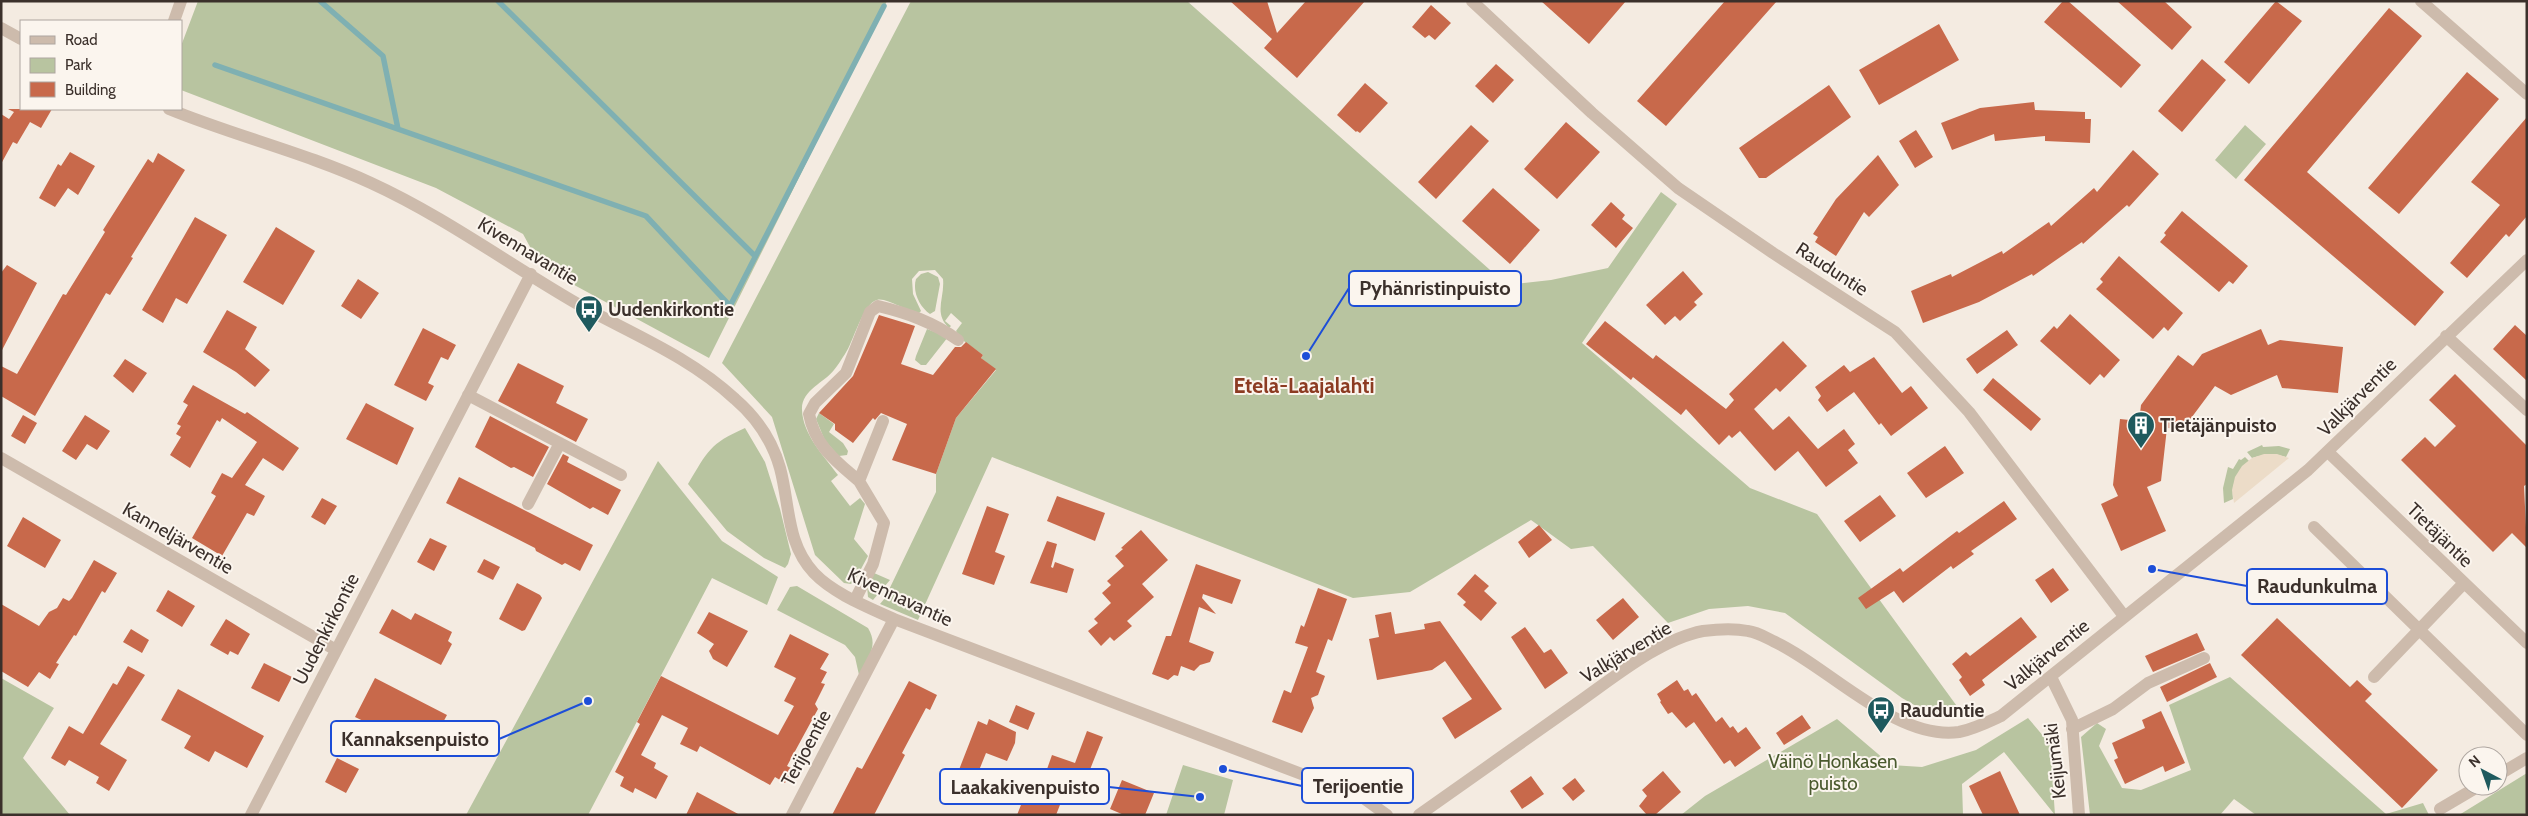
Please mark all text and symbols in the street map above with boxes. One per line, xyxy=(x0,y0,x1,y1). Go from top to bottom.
legend xyxy=(20,20,182,110)
text: Road xyxy=(65,31,98,49)
text: Park xyxy=(65,56,92,74)
text: Building xyxy=(65,81,116,99)
street label: Kivennavantie xyxy=(474,212,583,290)
street label: Rauduntie xyxy=(1792,237,1873,301)
callout: Pyhänristinpuisto xyxy=(1349,271,1521,306)
text: Pyhänristinpuisto xyxy=(1359,276,1511,300)
bus stop icon: Uudenkirkontie xyxy=(574,294,604,333)
place label: Uudenkirkontie xyxy=(608,298,734,321)
street label: Valkjärventie xyxy=(2313,353,2401,441)
district label: Etelä-Laajalahti xyxy=(1233,373,1375,398)
building icon: Tietäjänpuisto xyxy=(2126,410,2156,449)
place label: Tietäjänpuisto xyxy=(2160,414,2277,437)
street label: Kanneljärventie xyxy=(119,497,238,579)
street label: Tietäjäntie xyxy=(2402,498,2478,572)
street label: Kivennavantie xyxy=(844,563,956,631)
street label: Uudenkirkontie xyxy=(288,569,364,689)
callout: Raudunkulma xyxy=(2247,569,2387,604)
text: Raudunkulma xyxy=(2257,574,2377,598)
street label: Valkjärventie xyxy=(2000,614,2094,696)
street label: Valkjärventie xyxy=(1577,616,1676,688)
bus stop icon: Rauduntie xyxy=(1866,695,1896,734)
place label: Rauduntie xyxy=(1900,699,1984,722)
street label: Terijoentie xyxy=(776,706,836,790)
callout: Kannaksenpuisto xyxy=(331,721,499,756)
street label: Keijumäki xyxy=(2039,722,2071,800)
text: Kannaksenpuisto xyxy=(341,727,489,751)
north arrow xyxy=(2458,746,2508,796)
park label: Väinö Honkasen puisto xyxy=(1768,750,1898,795)
text: N xyxy=(2465,751,2484,771)
callout: Terijoentie xyxy=(1302,768,1413,803)
callout: Laakakivenpuisto xyxy=(940,769,1109,804)
text: Terijoentie xyxy=(1313,774,1403,798)
text: Laakakivenpuisto xyxy=(950,775,1100,799)

